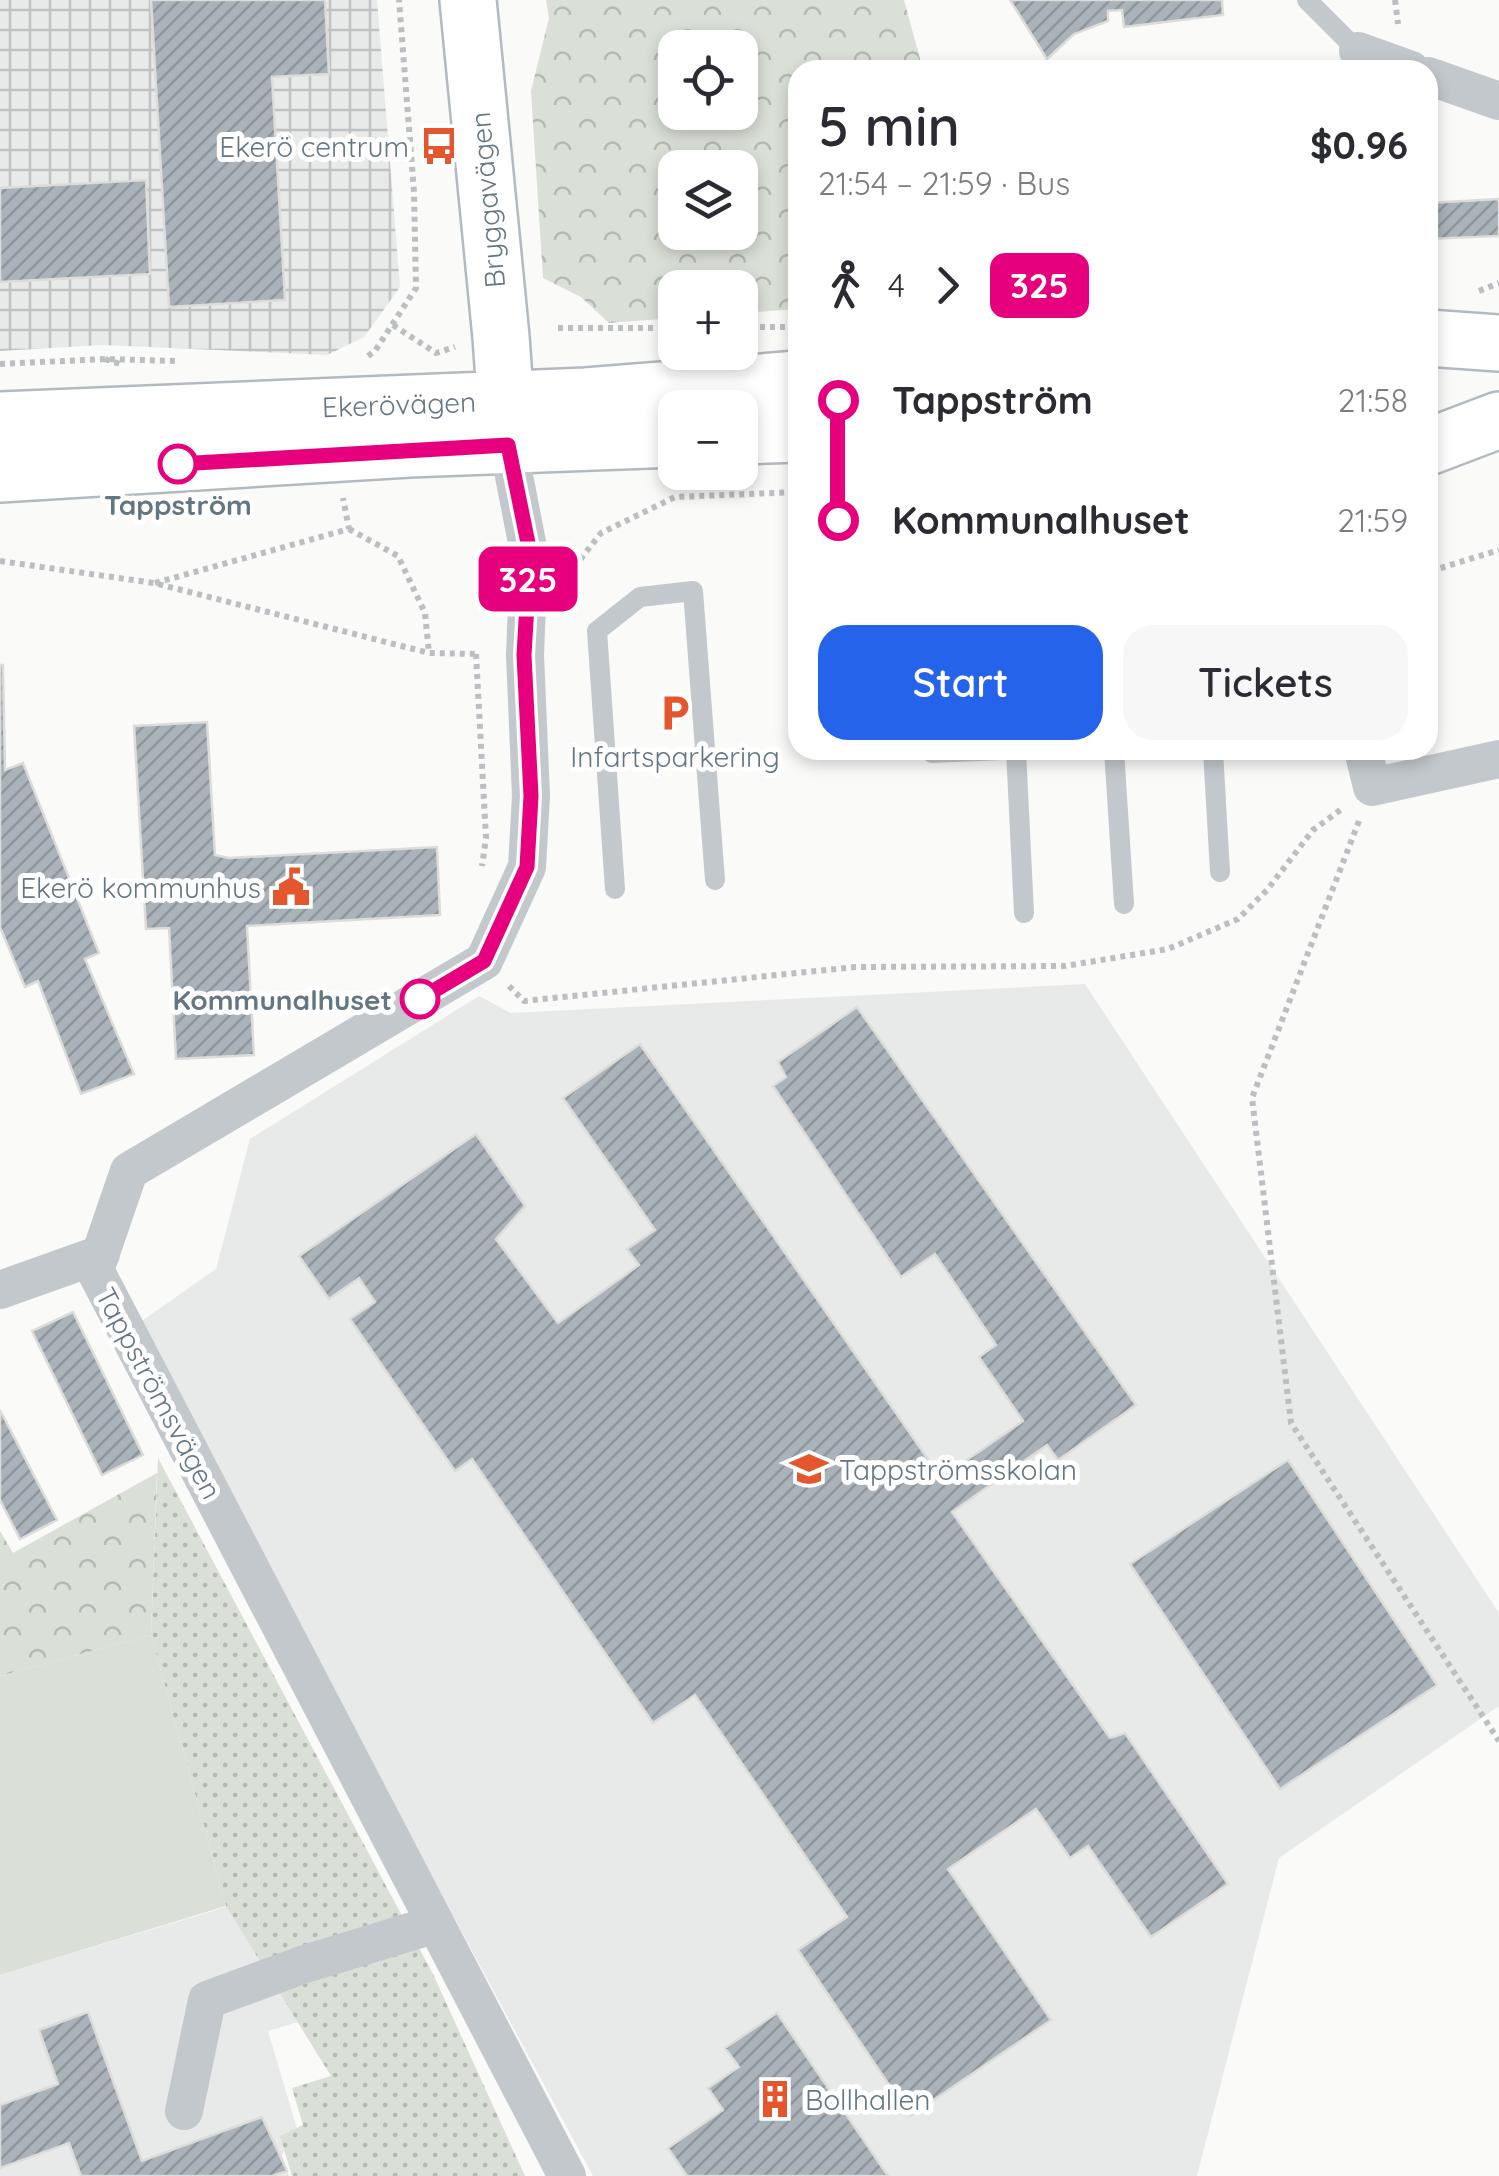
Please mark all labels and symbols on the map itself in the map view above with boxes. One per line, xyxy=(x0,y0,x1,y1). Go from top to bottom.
street label: Bryggavägen xyxy=(462,111,512,289)
bus stop icon: Ekerö centrum xyxy=(418,125,460,167)
place label: Ekerö centrum xyxy=(219,129,409,164)
street label: Ekerövägen xyxy=(321,384,477,424)
marker: Tappström xyxy=(159,445,197,483)
place label: Tappström xyxy=(104,487,252,522)
line badge: 325 xyxy=(470,546,586,612)
parking icon: Infartsparkering xyxy=(654,692,696,734)
place label: Infartsparkering xyxy=(570,739,780,774)
public building icon: Ekerö kommunhus xyxy=(270,866,312,908)
place label: Ekerö kommunhus xyxy=(20,870,261,905)
marker: Kommunalhuset xyxy=(401,980,439,1018)
place label: Kommunalhuset xyxy=(173,982,392,1017)
street label: Tappströmsvägen xyxy=(88,1281,230,1505)
school or university icon: Tappströmsskolan xyxy=(788,1448,830,1490)
place label: Tappströmsskolan xyxy=(839,1452,1077,1487)
building icon: Bollhallen xyxy=(754,2078,796,2120)
place label: Bollhallen xyxy=(805,2082,930,2117)

